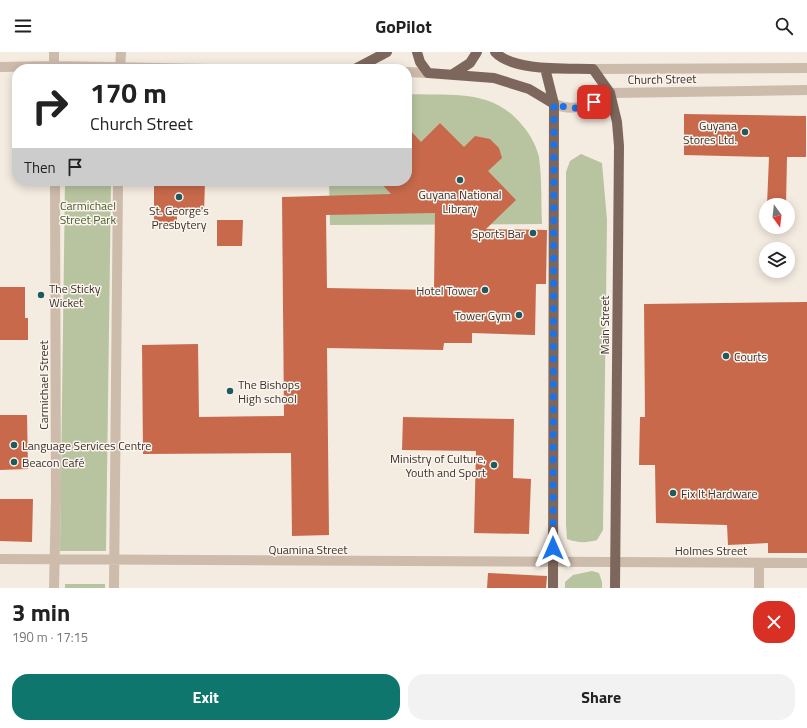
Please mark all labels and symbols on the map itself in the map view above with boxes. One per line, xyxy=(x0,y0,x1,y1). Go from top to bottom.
street label: Church Street xyxy=(628,69,697,89)
pin xyxy=(577,85,611,119)
place label: Guyana Stores Ltd. xyxy=(683,116,737,149)
marker: Guyana Stores Ltd. xyxy=(740,127,750,137)
marker: Guyana National Library xyxy=(455,175,465,185)
place label: Guyana National Library xyxy=(418,185,502,218)
marker: St. George's Presbytery xyxy=(174,192,184,202)
park label: Carmichael Street Park xyxy=(60,196,117,229)
north arrow xyxy=(759,198,795,234)
place label: St. George's Presbytery xyxy=(149,201,209,234)
place label: Sports Bar xyxy=(472,224,525,243)
marker: Sports Bar xyxy=(528,228,538,238)
place label: The Sticky Wicket xyxy=(49,279,101,312)
place label: Hotel Tower xyxy=(416,281,477,300)
marker: Hotel Tower xyxy=(480,285,490,295)
marker: The Sticky Wicket xyxy=(36,290,46,300)
street label: Main Street xyxy=(595,295,614,354)
place label: Tower Gym xyxy=(454,306,511,325)
marker: Tower Gym xyxy=(514,310,524,320)
street label: Carmichael Street xyxy=(34,339,53,430)
place label: Courts xyxy=(734,347,767,366)
marker: Courts xyxy=(721,351,731,361)
place label: The Bishops High school xyxy=(238,375,300,408)
marker: The Bishops High school xyxy=(225,386,235,396)
place label: Language Services Centre xyxy=(22,436,151,455)
marker: Language Services Centre xyxy=(9,440,19,450)
place label: Ministry of Culture, Youth and Sport xyxy=(390,449,487,482)
place label: Beacon Café xyxy=(22,453,85,472)
marker: Beacon Café xyxy=(9,457,19,467)
marker: Ministry of Culture, Youth and Sport xyxy=(489,460,499,470)
place label: Fix It Hardware xyxy=(681,484,757,503)
marker: Fix It Hardware xyxy=(668,488,678,498)
position arrow xyxy=(532,527,574,569)
street label: Quamina Street xyxy=(269,540,348,559)
street label: Holmes Street xyxy=(675,541,748,560)

